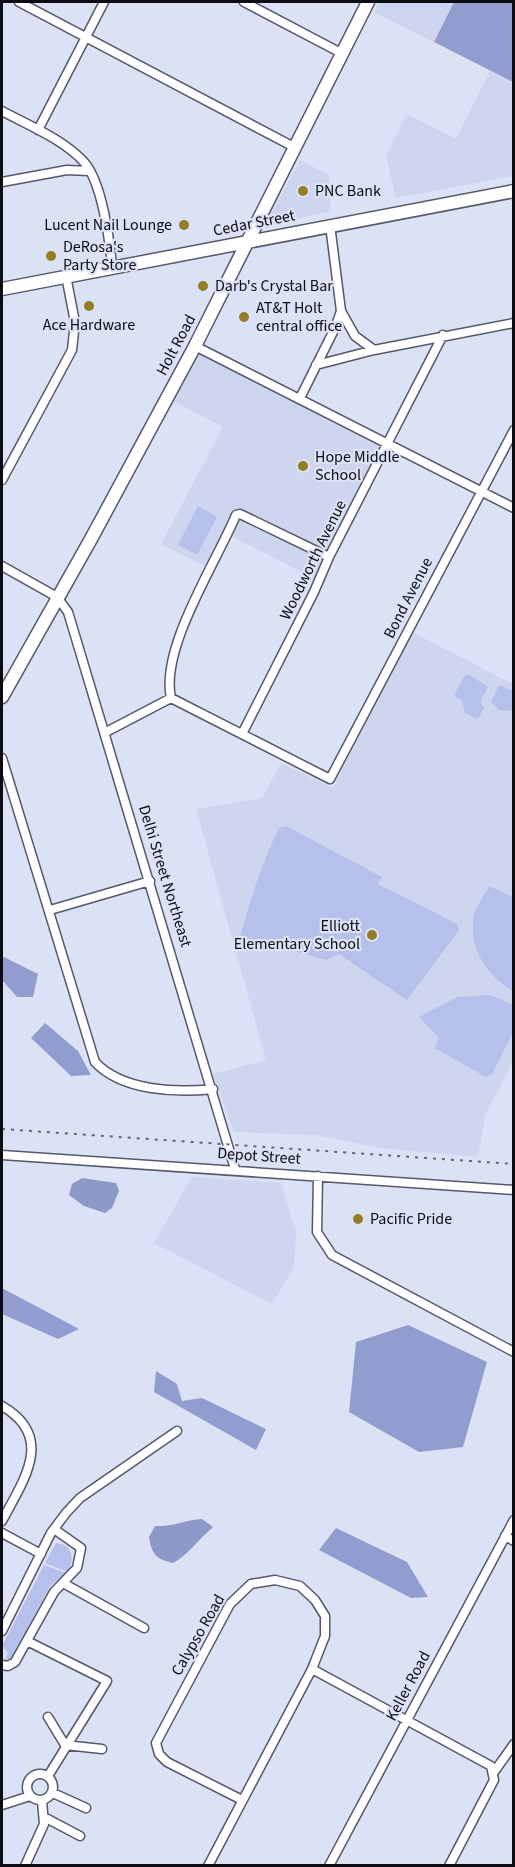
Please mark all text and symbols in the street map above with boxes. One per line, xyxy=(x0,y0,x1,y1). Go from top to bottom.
place label: PNC Bank xyxy=(315,180,381,202)
marker: PNC Bank xyxy=(296,184,310,198)
street label: Cedar Street xyxy=(211,204,297,242)
place label: Lucent Nail Lounge xyxy=(44,214,172,236)
marker: Lucent Nail Lounge xyxy=(177,218,191,232)
place label: DeRosa's Party Store xyxy=(63,236,136,276)
marker: DeRosa's Party Store xyxy=(44,249,58,263)
place label: Darb's Crystal Bar xyxy=(215,275,333,297)
marker: Darb's Crystal Bar xyxy=(196,279,210,293)
place label: AT&T Holt central office xyxy=(256,297,342,337)
marker: Ace Hardware xyxy=(82,299,96,313)
marker: AT&T Holt central office xyxy=(237,310,251,324)
street label: Holt Road xyxy=(151,311,201,379)
place label: Ace Hardware xyxy=(43,314,135,336)
place label: Hope Middle School xyxy=(315,446,400,486)
marker: Hope Middle School xyxy=(296,459,310,473)
street label: Woodworth Avenue xyxy=(274,496,352,624)
street label: Bond Avenue xyxy=(378,554,438,642)
street label: Delhi Street Northeast xyxy=(133,802,197,950)
place label: Elliott Elementary School xyxy=(234,915,361,955)
marker: Elliott Elementary School xyxy=(365,928,379,942)
street label: Depot Street xyxy=(216,1142,302,1170)
place label: Pacific Pride xyxy=(370,1208,452,1230)
marker: Pacific Pride xyxy=(351,1212,365,1226)
street label: Calypso Road xyxy=(166,1590,230,1680)
street label: Keller Road xyxy=(380,1647,436,1725)

